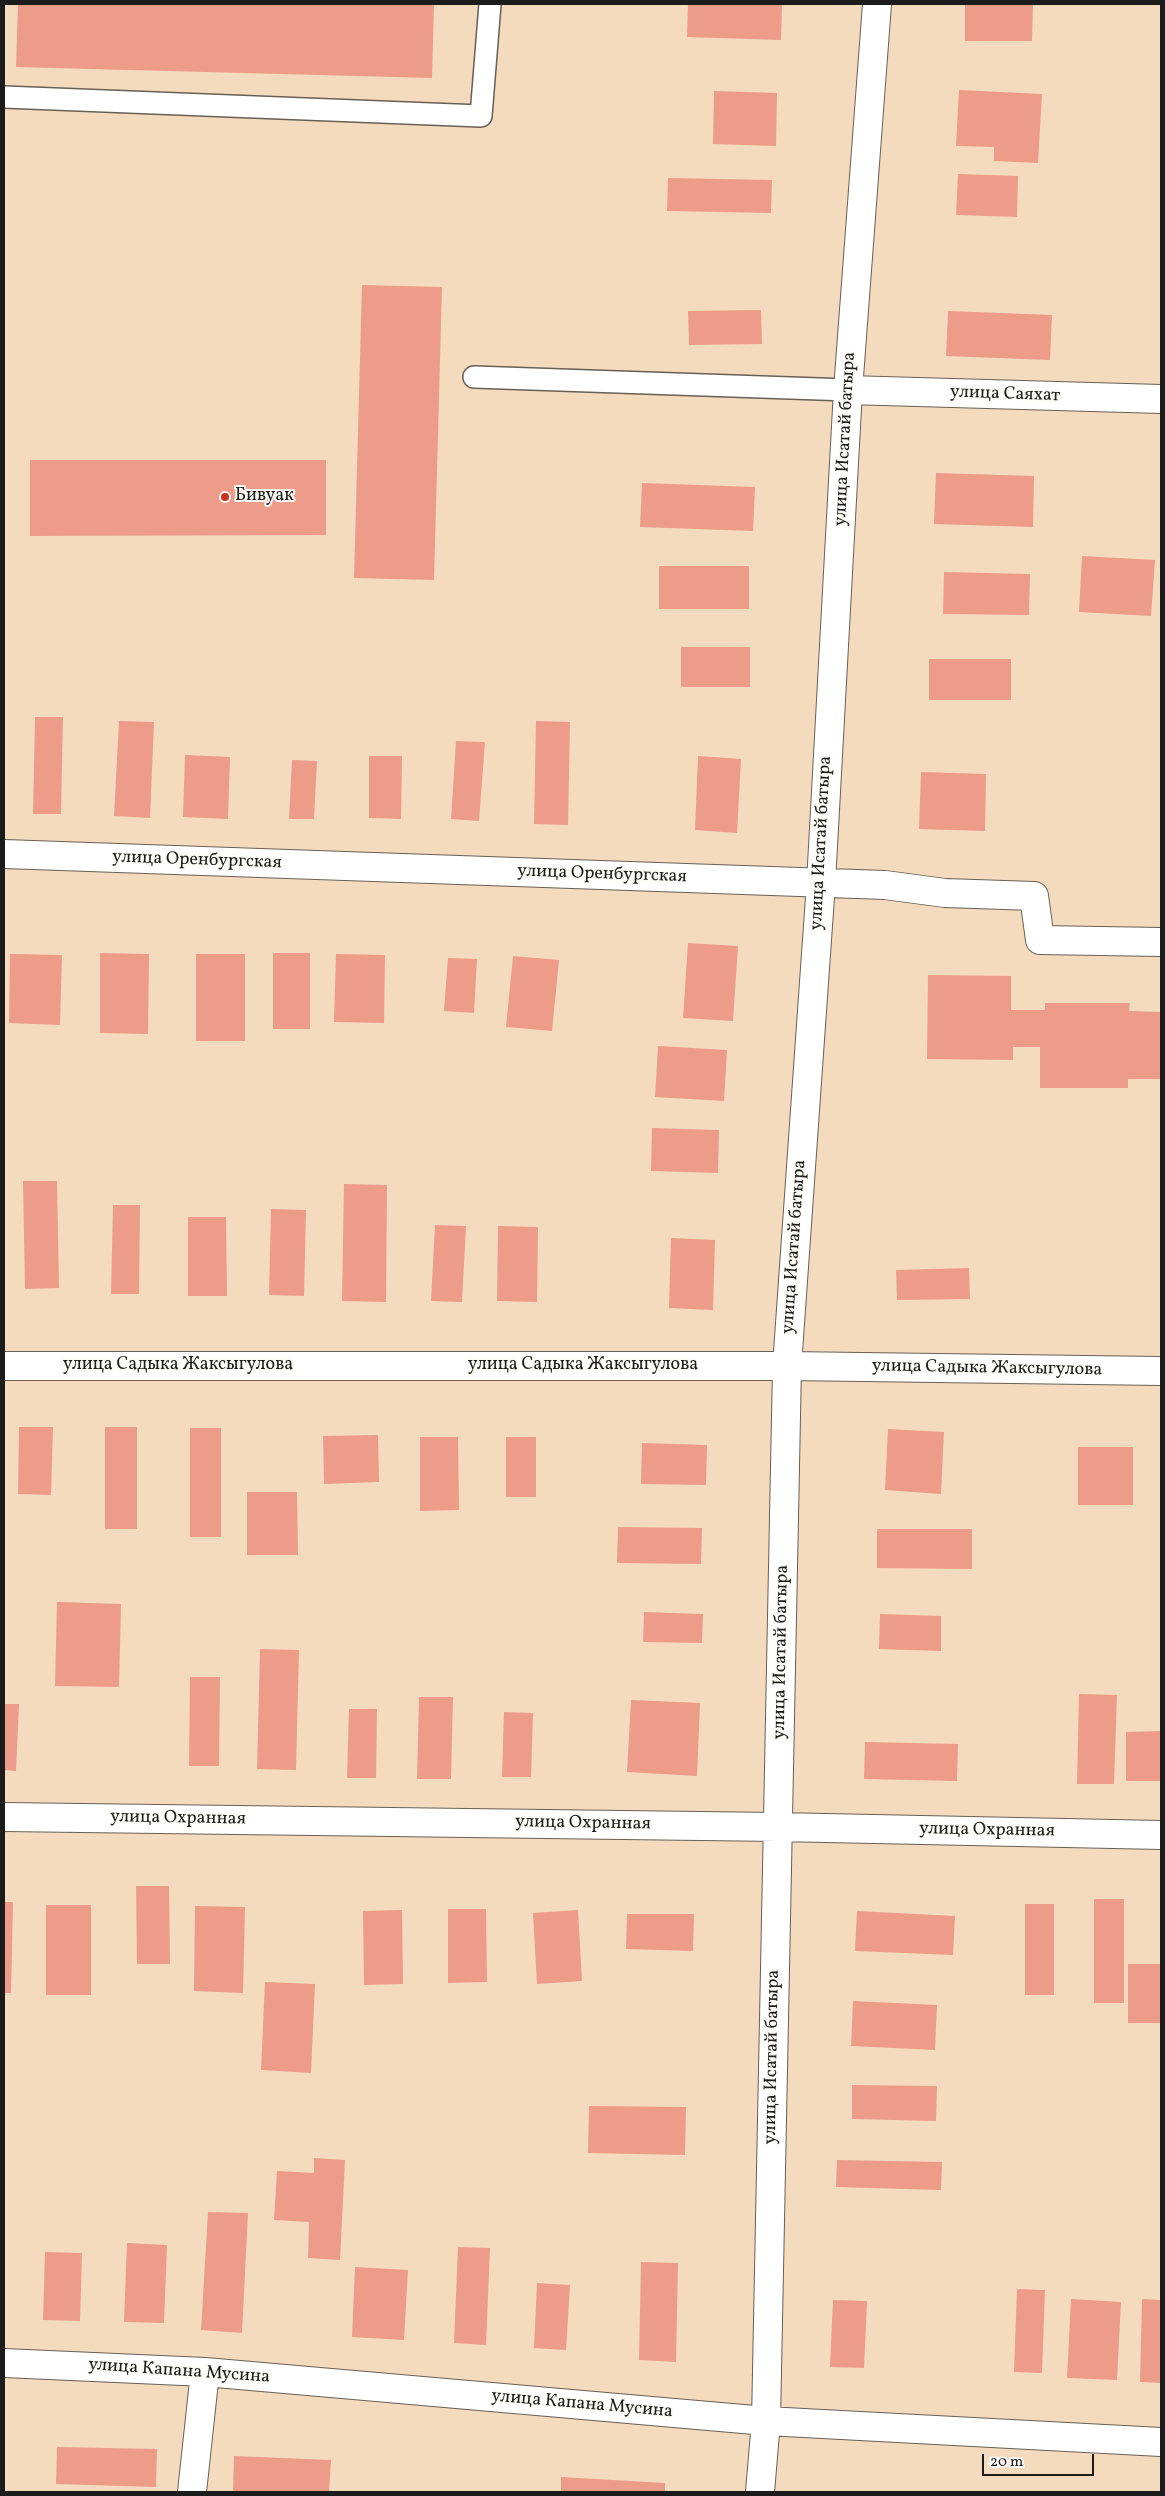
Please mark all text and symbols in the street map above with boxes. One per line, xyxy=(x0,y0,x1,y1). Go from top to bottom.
street label: улица Исатай батыра xyxy=(831,351,861,527)
street label: улица Саяхат xyxy=(949,382,1061,408)
place label: Бивуак xyxy=(235,486,294,508)
marker: Бивуак xyxy=(219,491,231,503)
street label: улица Исатай батыра xyxy=(807,755,837,931)
street label: улица Оренбургская xyxy=(112,847,282,875)
street label: улица Оренбургская xyxy=(517,861,687,889)
street label: улица Исатай батыра xyxy=(778,1159,812,1335)
street label: улица Садыка Жаксыгулова xyxy=(63,1355,293,1377)
street label: улица Садыка Жаксыгулова xyxy=(468,1355,698,1377)
street label: улица Садыка Жаксыгулова xyxy=(872,1356,1102,1382)
street label: улица Исатай батыра xyxy=(770,1564,794,1740)
street label: улица Охранная xyxy=(110,1807,246,1831)
street label: улица Охранная xyxy=(515,1812,651,1836)
street label: улица Охранная xyxy=(919,1819,1055,1843)
street label: улица Исатай батыра xyxy=(761,1969,785,2145)
street label: улица Капана Мусина xyxy=(87,2355,271,2389)
street label: улица Капана Мусина xyxy=(490,2386,674,2424)
scale bar xyxy=(985,2444,1098,2476)
text: 20 m xyxy=(990,2452,1023,2473)

